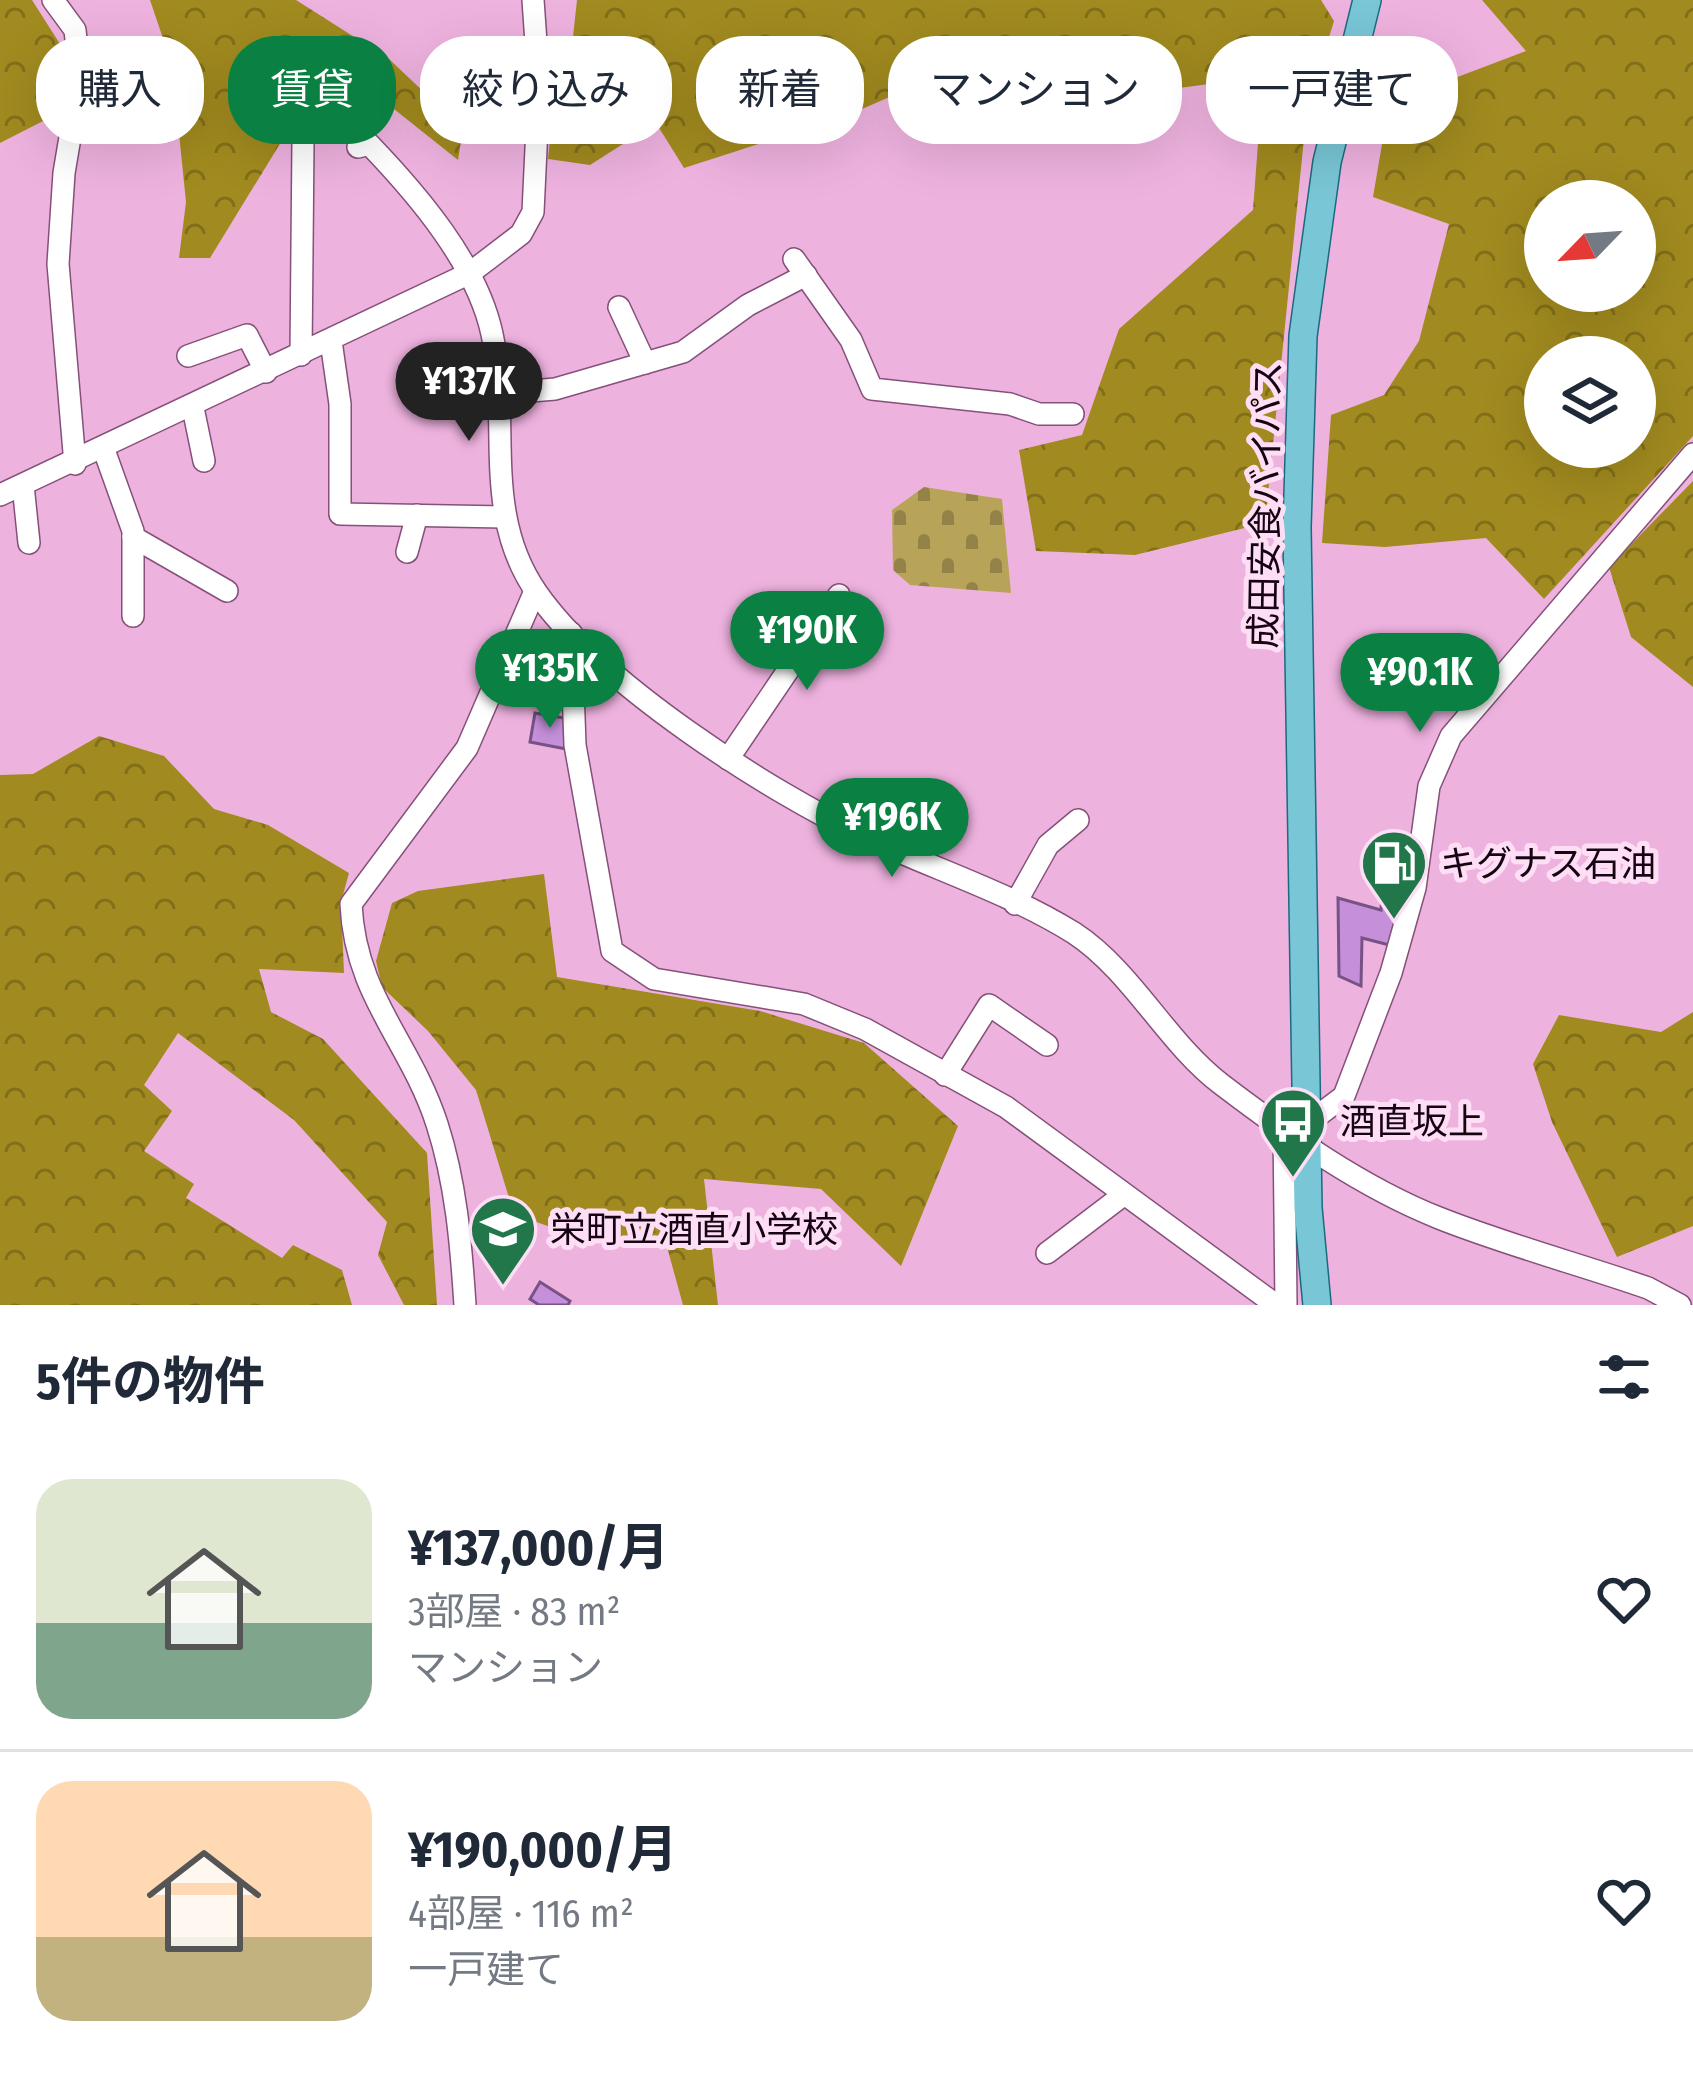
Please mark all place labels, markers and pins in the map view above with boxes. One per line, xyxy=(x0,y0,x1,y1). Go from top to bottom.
pin: ¥137K xyxy=(385,342,553,444)
pin: ¥190K xyxy=(723,591,891,693)
pin: ¥135K xyxy=(466,629,634,731)
pin: ¥90.1K xyxy=(1322,633,1518,735)
pin: ¥196K xyxy=(808,778,976,880)
fuel station icon: キグナス石油 xyxy=(1359,828,1429,922)
place label: キグナス石油 xyxy=(1440,842,1656,886)
bus stop icon: 酒直坂上 xyxy=(1258,1086,1328,1180)
place label: 酒直坂上 xyxy=(1340,1100,1484,1144)
school or university icon: 栄町立酒直小学校 xyxy=(468,1194,538,1288)
place label: 栄町立酒直小学校 xyxy=(550,1208,838,1252)

